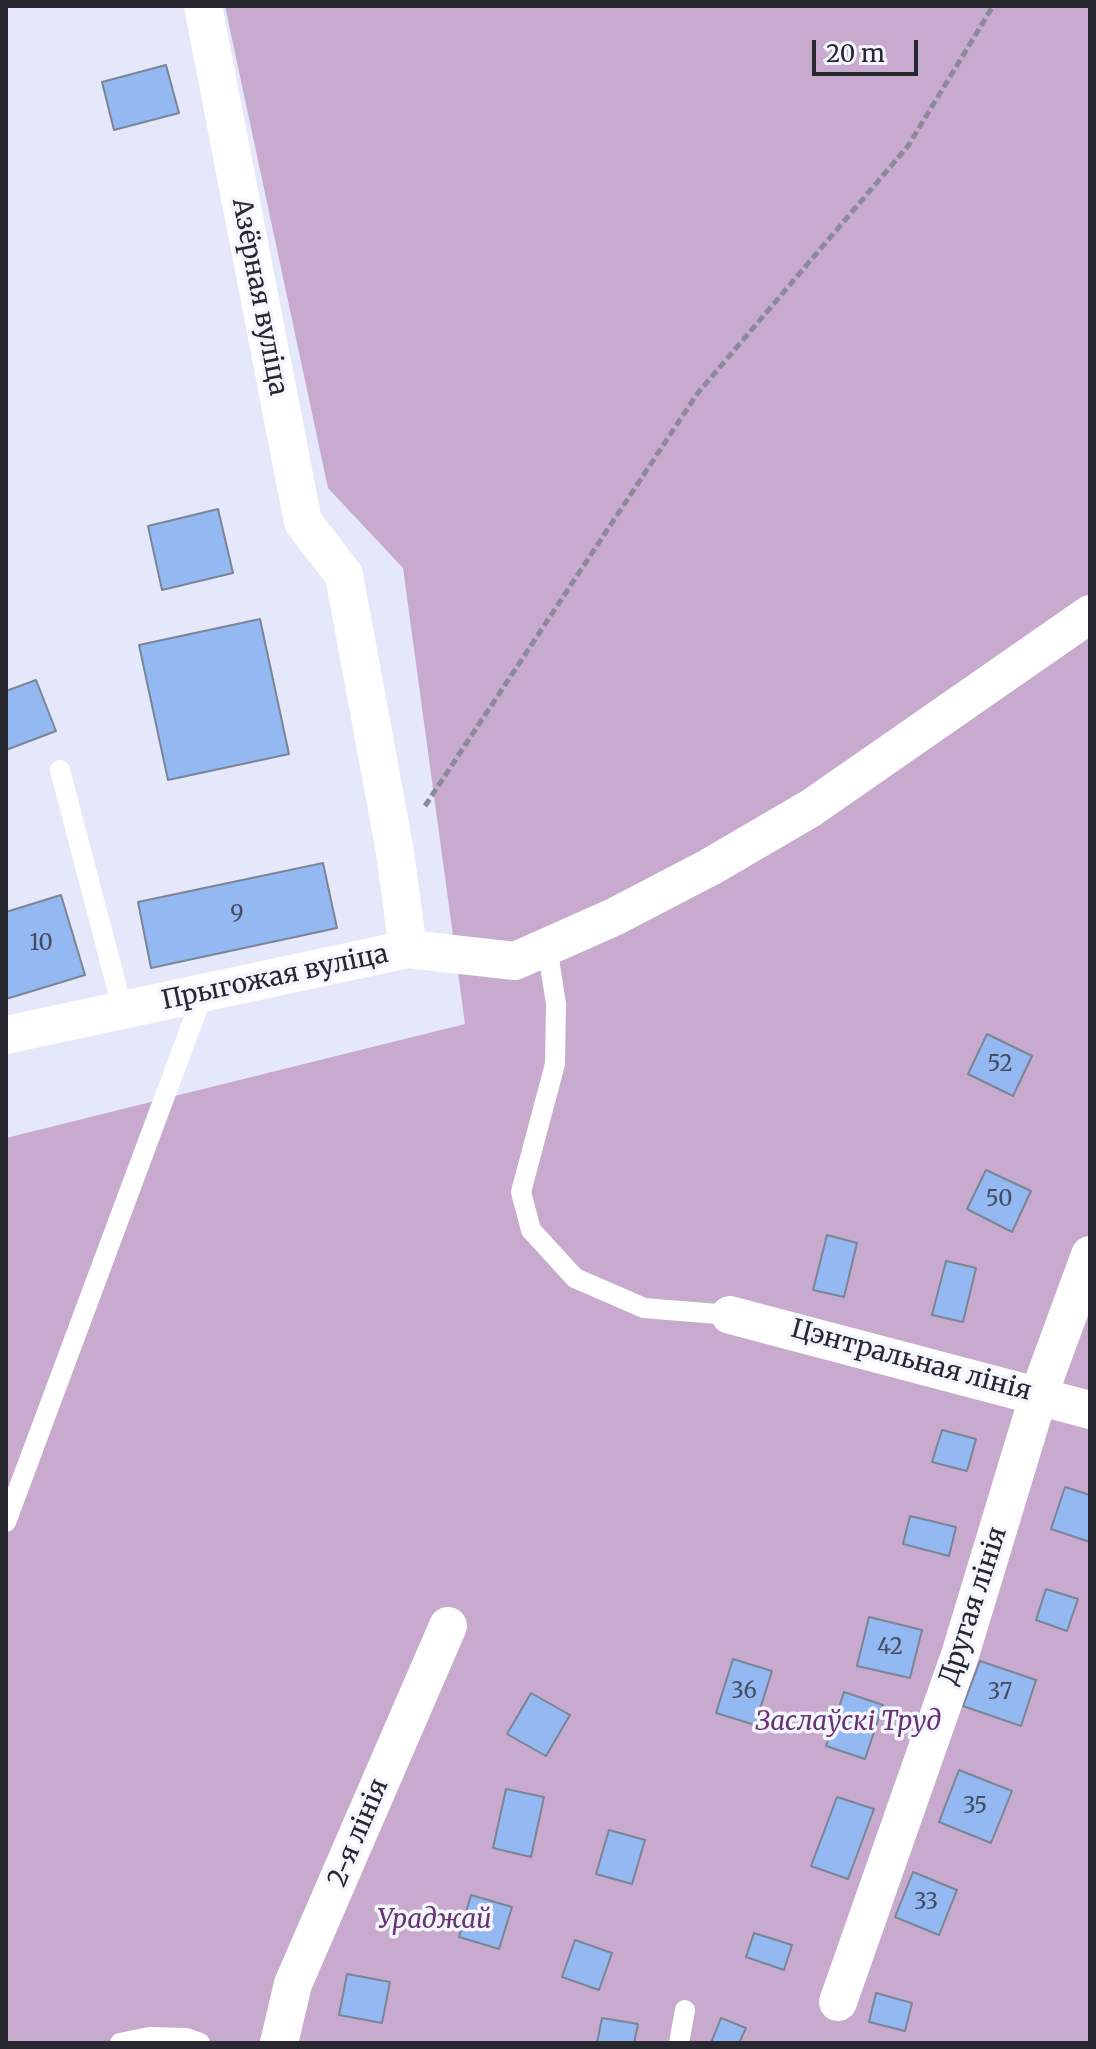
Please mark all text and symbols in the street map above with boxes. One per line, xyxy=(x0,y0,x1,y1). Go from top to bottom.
scale bar xyxy=(816,24,922,74)
text: 20 m xyxy=(826,38,885,69)
street label: Азёрная вуліца xyxy=(225,196,293,398)
house number: 9 xyxy=(230,902,244,928)
house number: 10 xyxy=(29,931,53,957)
street label: Прыгожая вуліца xyxy=(159,939,391,1017)
house number: 52 xyxy=(987,1052,1013,1078)
house number: 50 xyxy=(986,1187,1012,1213)
street label: Цэнтральная лінія xyxy=(787,1314,1035,1408)
street label: Другая лінія xyxy=(934,1523,1014,1689)
house number: 42 xyxy=(877,1635,903,1661)
house number: 36 xyxy=(731,1679,757,1705)
house number: 37 xyxy=(988,1680,1012,1706)
park label: Заслаўскі Труд xyxy=(755,1707,941,1739)
street label: 2-я лінія xyxy=(322,1774,396,1892)
house number: 35 xyxy=(963,1794,987,1820)
house number: 33 xyxy=(914,1890,938,1916)
park label: Ураджай xyxy=(376,1905,492,1937)

